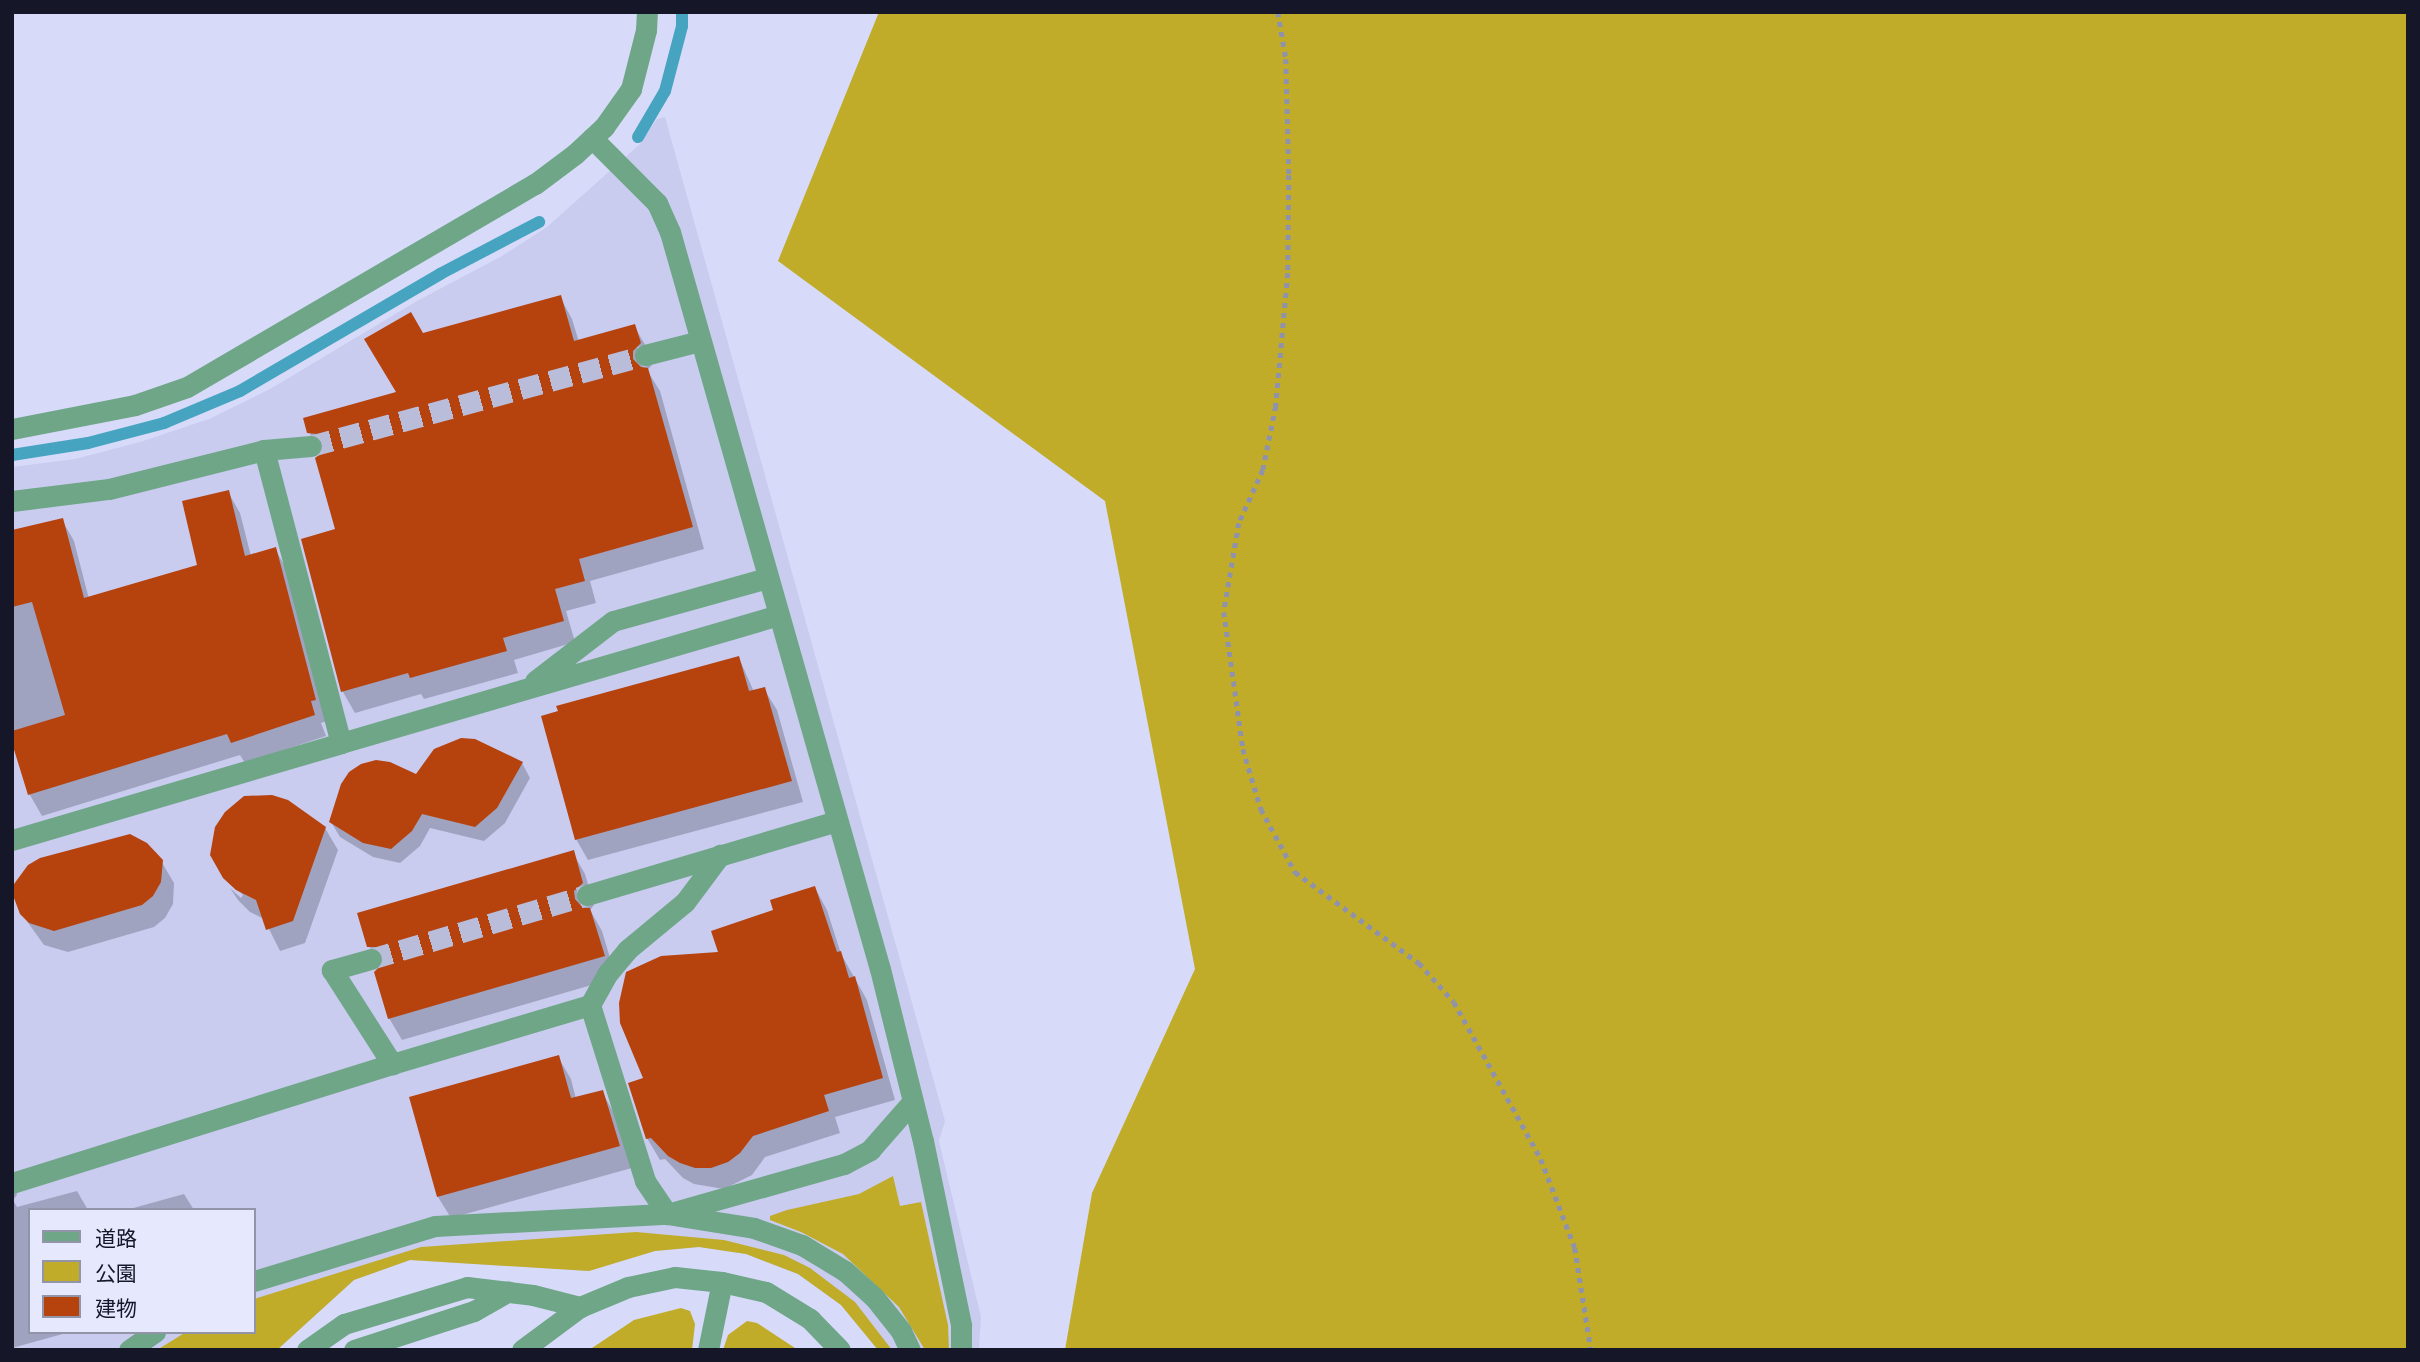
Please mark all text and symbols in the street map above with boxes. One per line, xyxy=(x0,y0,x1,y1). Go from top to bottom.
legend xyxy=(28,1208,256,1334)
text: 道路 xyxy=(95,1227,137,1251)
text: 公園 xyxy=(95,1262,137,1286)
text: 建物 xyxy=(95,1297,137,1321)

